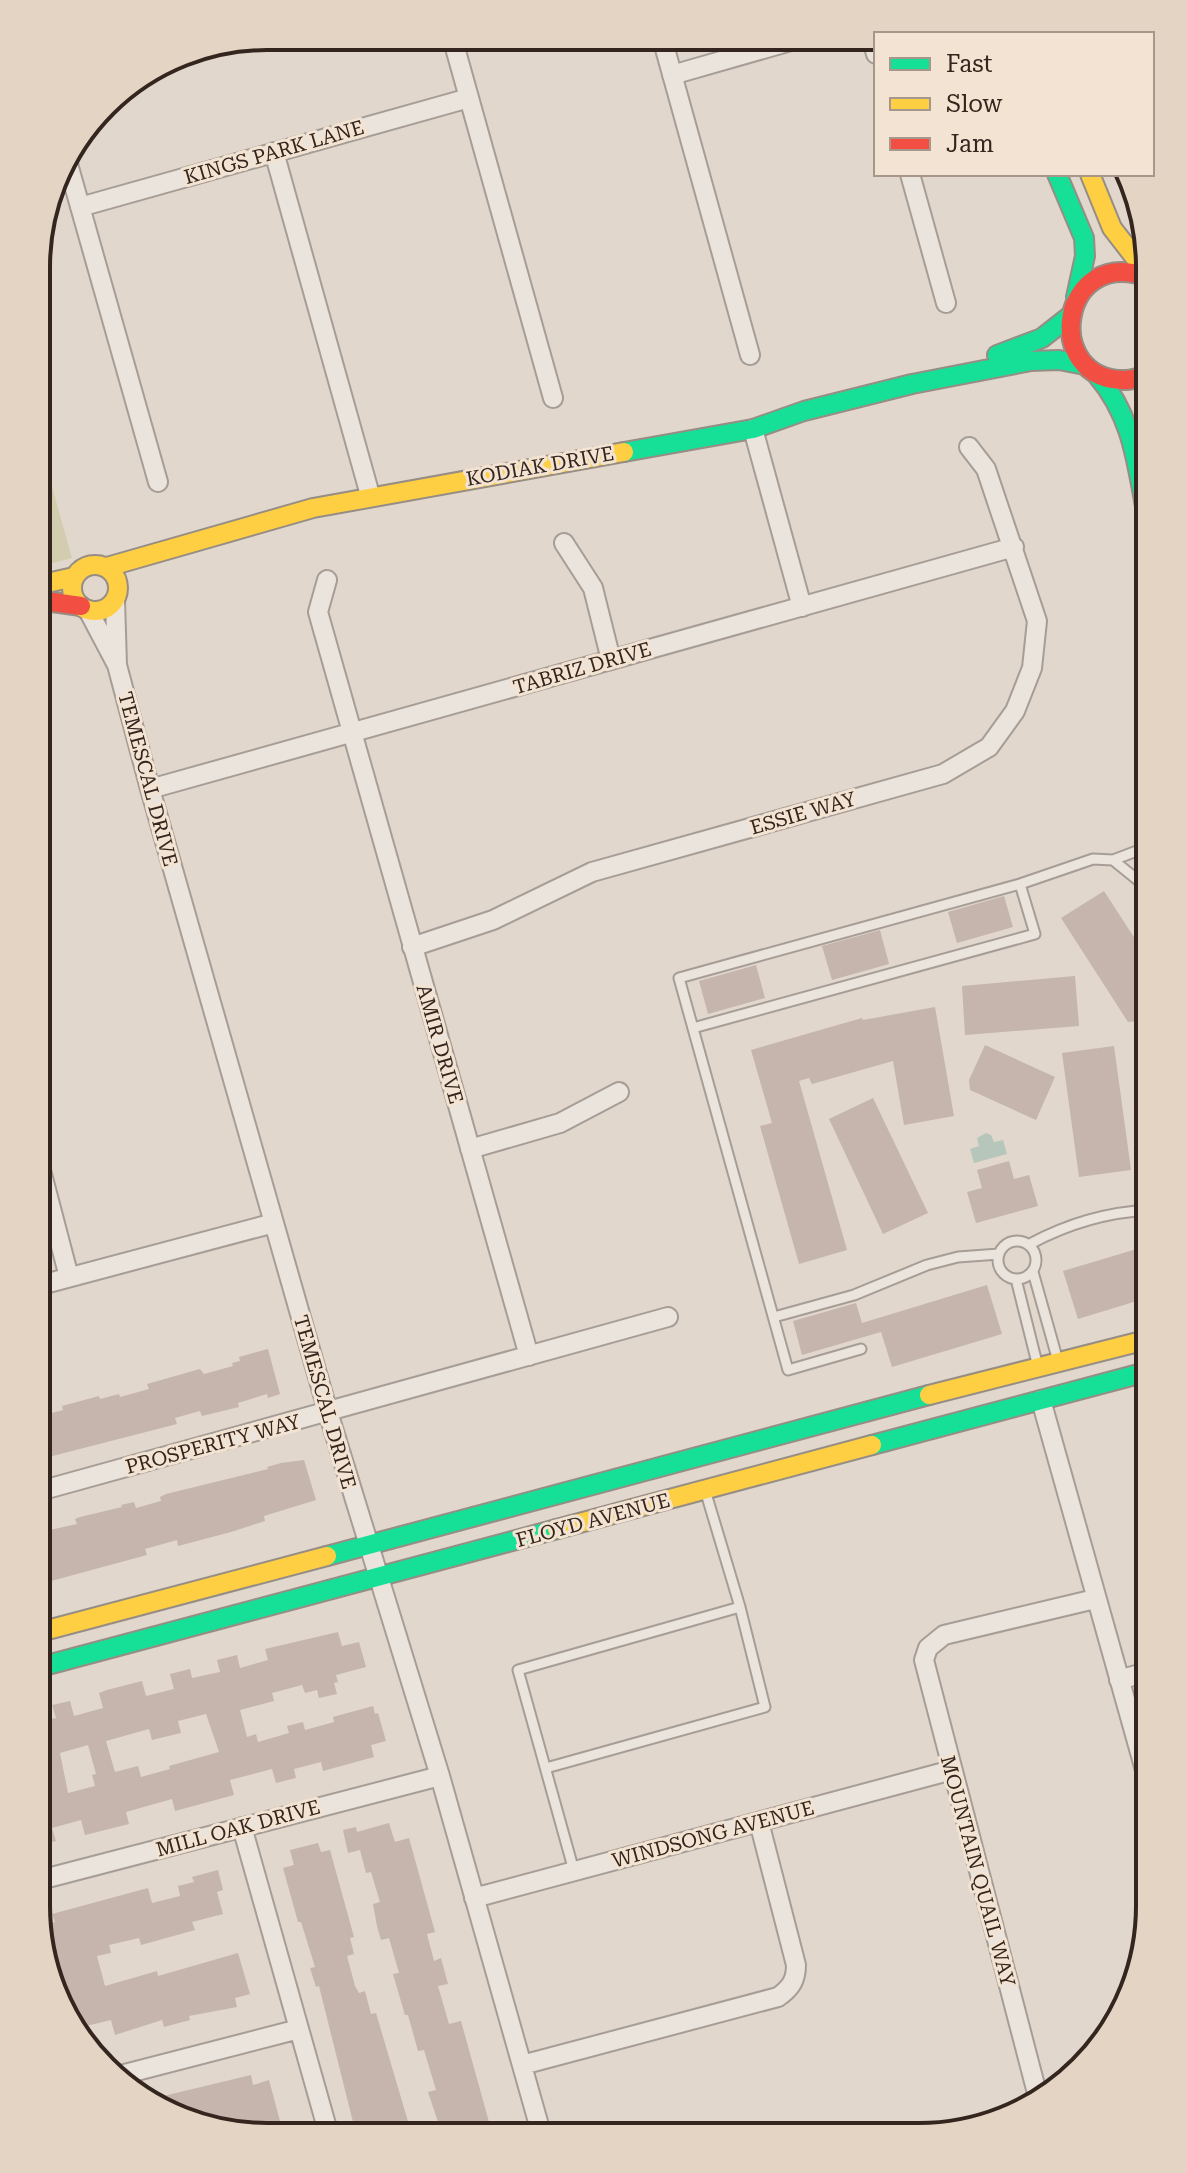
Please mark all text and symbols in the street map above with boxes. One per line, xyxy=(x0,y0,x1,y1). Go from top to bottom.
legend xyxy=(874,32,1154,176)
text: Fast xyxy=(946,50,993,78)
text: Slow xyxy=(946,90,1003,118)
street label: KINGS PARK LANE xyxy=(181,115,367,189)
text: Jam xyxy=(946,130,994,158)
street label: KODIAK DRIVE xyxy=(464,441,616,491)
street label: TABRIZ DRIVE xyxy=(510,637,654,699)
street label: TEMESCAL DRIVE xyxy=(113,689,183,869)
street label: ESSIE WAY xyxy=(747,786,859,840)
street label: AMIR DRIVE xyxy=(411,981,469,1107)
street label: TEMESCAL DRIVE xyxy=(289,1312,361,1492)
street label: PROSPERITY WAY xyxy=(123,1409,303,1479)
street label: FLOYD AVENUE xyxy=(513,1488,673,1552)
street label: MOUNTAIN QUAIL WAY xyxy=(936,1753,1021,1990)
street label: MILL OAK DRIVE xyxy=(153,1795,323,1861)
street label: WINDSONG AVENUE xyxy=(609,1795,817,1873)

